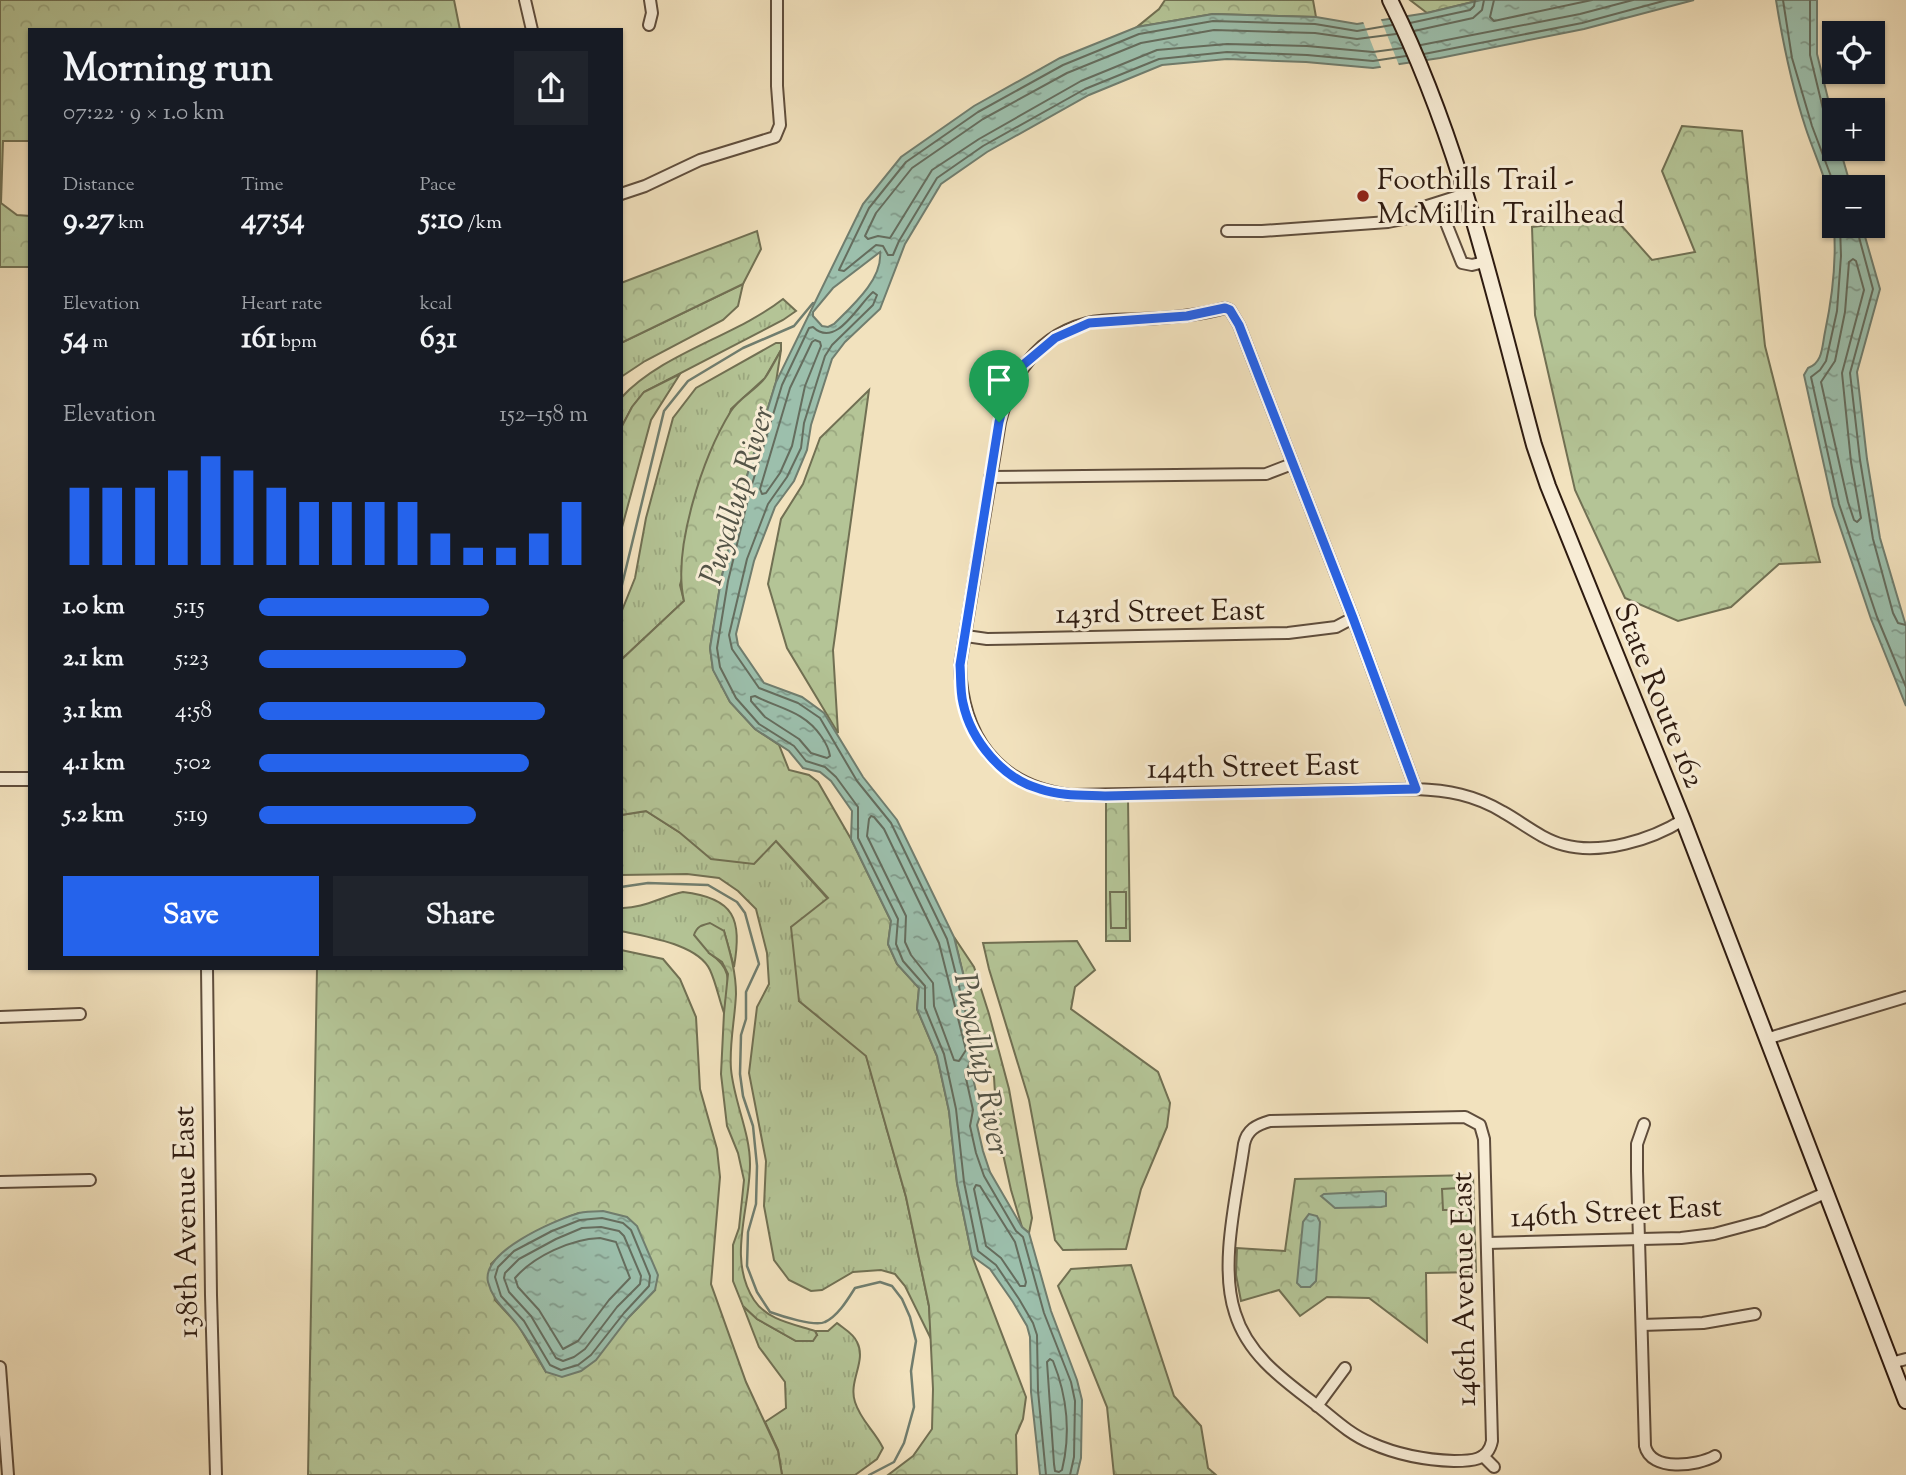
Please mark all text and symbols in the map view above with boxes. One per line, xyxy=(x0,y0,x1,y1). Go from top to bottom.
map controls xyxy=(1822,21,1885,238)
button: locate xyxy=(1822,21,1885,84)
text: Morning run xyxy=(63,44,273,98)
button: share xyxy=(514,51,588,125)
text: 07:22 · 9 × 1.0 km xyxy=(63,97,225,130)
button: + xyxy=(1822,98,1885,161)
place label: Foothills Trail - McMillin Trailhead xyxy=(1377,160,1625,237)
text: Distance xyxy=(63,172,135,199)
text: Time xyxy=(241,172,284,199)
text: Pace xyxy=(420,172,456,199)
button: − xyxy=(1822,175,1885,238)
marker: Foothills Trail - McMillin Trailhead xyxy=(1355,188,1371,204)
text: 9.27 xyxy=(63,199,114,242)
text: 47:54 xyxy=(241,199,305,242)
text: 5:10 xyxy=(420,199,464,242)
text: km xyxy=(114,210,144,237)
text: /km xyxy=(464,210,502,237)
text: Elevation xyxy=(63,291,140,318)
text: Heart rate xyxy=(241,291,322,318)
text: kcal xyxy=(420,291,452,318)
text: 54 xyxy=(63,318,88,361)
text: 161 xyxy=(241,318,276,361)
text: 631 xyxy=(420,318,457,361)
text: m xyxy=(88,329,108,356)
text: bpm xyxy=(276,329,317,356)
pin xyxy=(969,350,1029,422)
icon: arrive xyxy=(980,361,1018,399)
text: Elevation xyxy=(63,399,156,432)
text: 152–158 m xyxy=(499,399,588,432)
water label: Puyallup River xyxy=(690,401,788,591)
street label: 143rd Street East xyxy=(1055,590,1265,637)
text: 1.0 km xyxy=(63,591,125,624)
text: 5:15 xyxy=(175,591,205,624)
street label: State Route 162 xyxy=(1601,597,1714,795)
text: 2.1 km xyxy=(63,643,124,676)
text: 5:23 xyxy=(175,643,209,676)
text: 3.1 km xyxy=(63,695,122,728)
text: 4:58 xyxy=(175,695,212,728)
street label: 144th Street East xyxy=(1147,745,1360,792)
text: 4.1 km xyxy=(63,747,125,780)
text: 5:02 xyxy=(175,747,211,780)
text: 5.2 km xyxy=(63,799,124,832)
text: 5:19 xyxy=(175,799,208,832)
button: Save xyxy=(63,876,319,956)
button: Share xyxy=(333,876,588,956)
water label: Puyallup River xyxy=(940,969,1020,1160)
street label: 138th Avenue East xyxy=(164,1105,211,1338)
street label: 146th Avenue East xyxy=(1442,1171,1489,1407)
street label: 146th Street East xyxy=(1509,1186,1723,1241)

